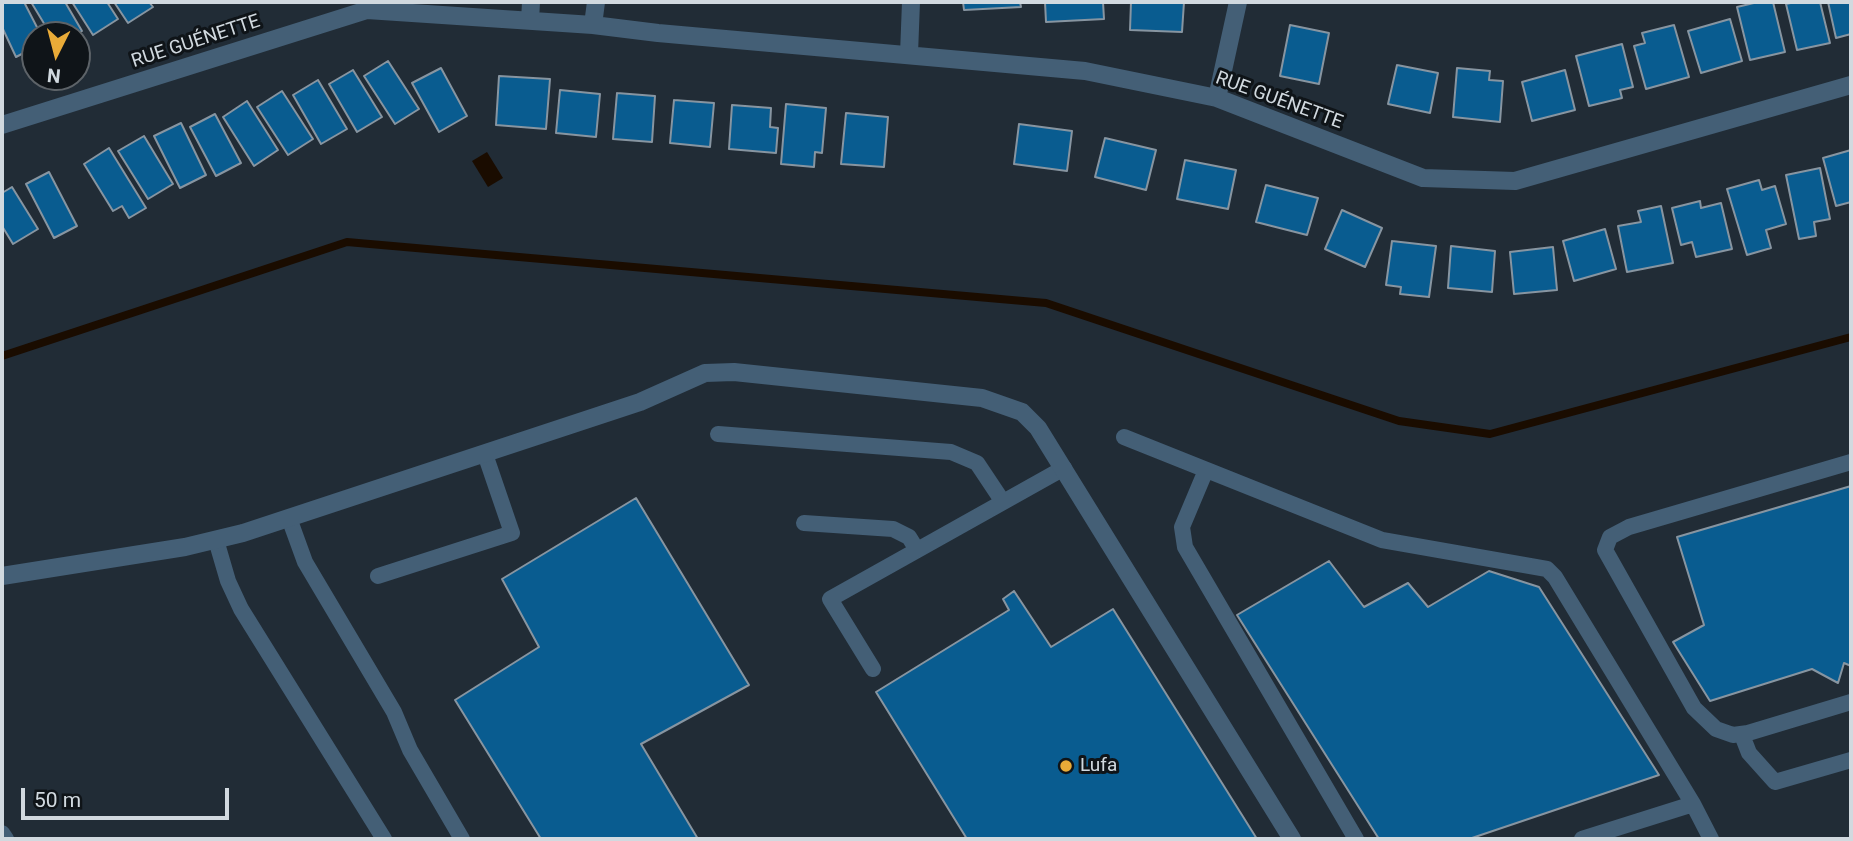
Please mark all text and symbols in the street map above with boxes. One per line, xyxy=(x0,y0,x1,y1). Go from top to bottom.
street label: RUE GUÉNETTE xyxy=(129,10,263,74)
north arrow xyxy=(21,21,91,91)
text: N xyxy=(46,63,62,88)
street label: RUE GUÉNETTE xyxy=(1212,67,1346,135)
place label: Lufa xyxy=(1080,755,1117,777)
marker: Lufa xyxy=(1058,758,1074,774)
scale bar xyxy=(24,774,233,818)
text: 50 m xyxy=(34,788,81,812)

